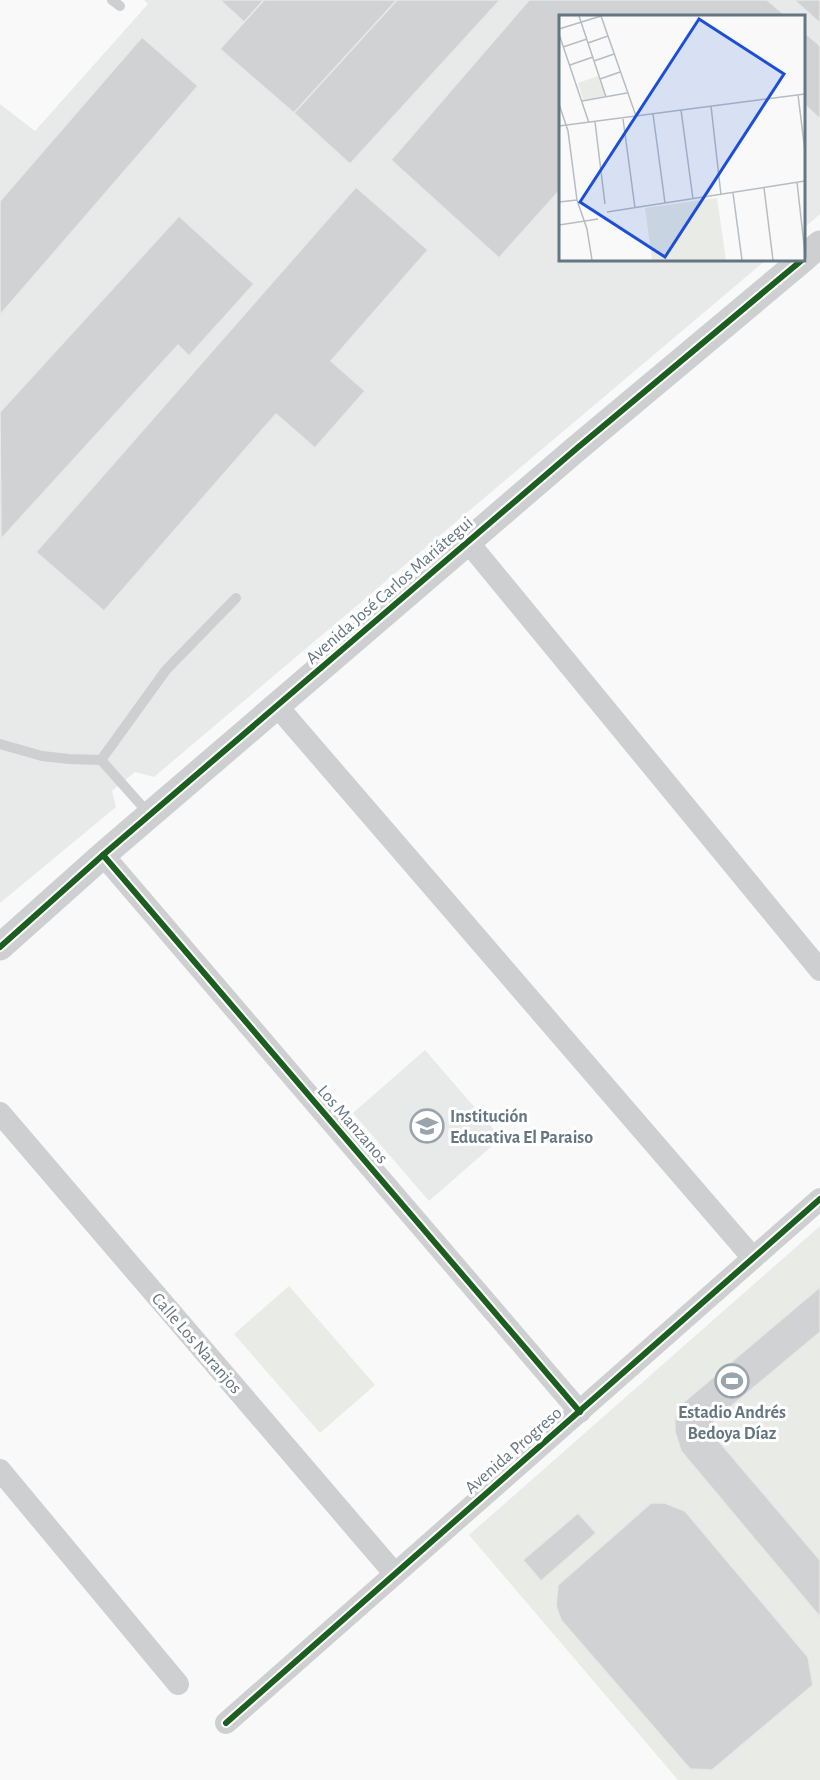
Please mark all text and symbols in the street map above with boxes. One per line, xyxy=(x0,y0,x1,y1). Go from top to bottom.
inset map xyxy=(559,15,805,261)
street label: Avenida José Carlos Mariátegui xyxy=(303,514,477,668)
street label: Los Manzanos xyxy=(313,1082,391,1167)
school or university icon: Institución Educativa El Paraiso xyxy=(409,1108,445,1144)
place label: Institución Educativa El Paraiso xyxy=(450,1108,593,1147)
street label: Calle Los Naranjos xyxy=(148,1290,245,1397)
sports icon: Estadio Andrés Bedoya Díaz xyxy=(714,1363,750,1399)
street label: Avenida Progreso xyxy=(462,1404,566,1498)
place label: Estadio Andrés Bedoya Díaz xyxy=(678,1404,786,1443)

